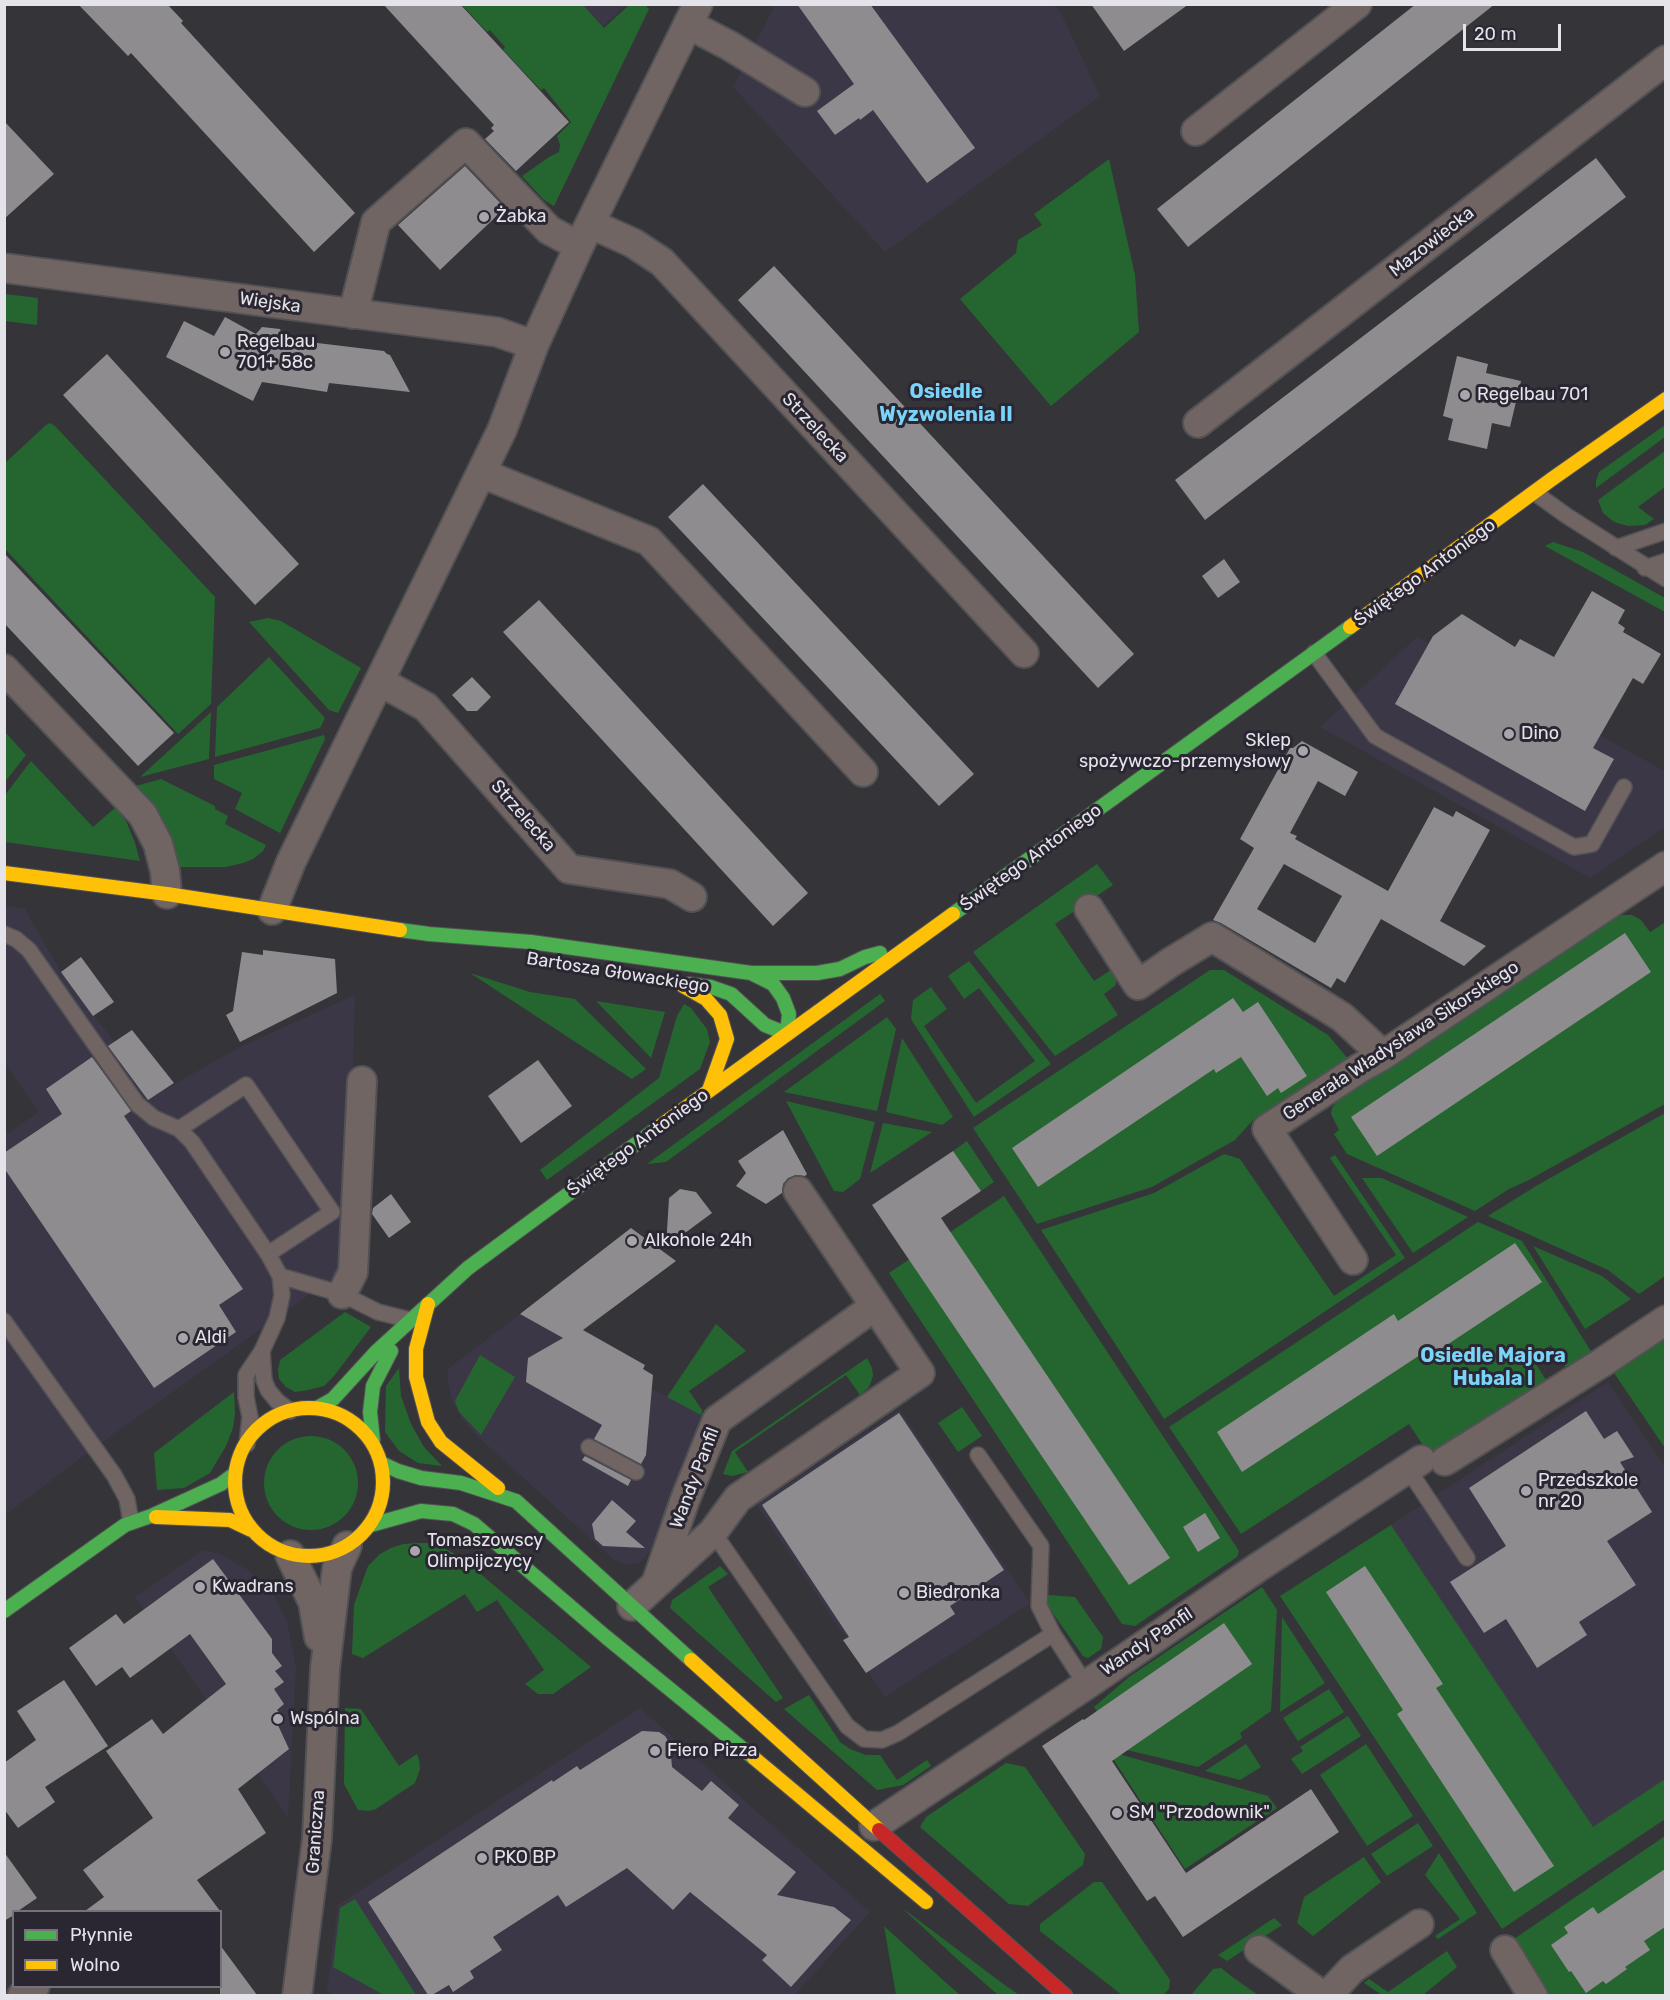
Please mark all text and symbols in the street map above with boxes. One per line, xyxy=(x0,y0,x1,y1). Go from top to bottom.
scale bar xyxy=(1466,12,1564,50)
text: 20 m xyxy=(1474,23,1516,45)
street label: Mazowiecka xyxy=(1385,202,1479,282)
place label: Żabka xyxy=(496,206,546,228)
marker: Żabka xyxy=(477,210,491,224)
street label: Wiejska xyxy=(238,288,302,318)
place label: Regelbau 701+ 58c xyxy=(237,331,315,374)
marker: Regelbau 701+ 58c xyxy=(218,345,232,359)
district label: Osiedle Wyzwolenia II xyxy=(879,380,1013,427)
place label: Regelbau 701 xyxy=(1477,384,1588,406)
marker: Regelbau 701 xyxy=(1458,388,1472,402)
street label: Strzelecka xyxy=(777,389,853,467)
street label: Świętego Antoniego xyxy=(1350,515,1500,631)
place label: Dino xyxy=(1521,723,1559,745)
marker: Dino xyxy=(1502,727,1516,741)
place label: Sklep spożywczo-przemysłowy xyxy=(1079,730,1291,772)
marker: Sklep spożywczo-przemysłowy xyxy=(1296,744,1310,758)
street label: Strzelecka xyxy=(486,776,560,856)
street label: Świętego Antoniego xyxy=(956,800,1106,916)
street label: Bartosza Głowackiego xyxy=(525,948,711,998)
street label: Generała Władysława Sikorskiego xyxy=(1279,956,1523,1126)
street label: Świętego Antoniego xyxy=(563,1085,713,1201)
place label: Alkohole 24h xyxy=(644,1230,752,1252)
marker: Alkohole 24h xyxy=(625,1234,639,1248)
place label: Aldi xyxy=(195,1327,226,1349)
marker: Aldi xyxy=(176,1331,190,1345)
district label: Osiedle Majora Hubala I xyxy=(1420,1344,1566,1391)
street label: Wandy Panfil xyxy=(666,1425,724,1531)
place label: Przedszkole nr 20 xyxy=(1538,1470,1638,1512)
marker: Przedszkole nr 20 xyxy=(1519,1484,1533,1498)
place label: Tomaszowscy Olimpijczycy xyxy=(427,1530,543,1572)
marker: Tomaszowscy Olimpijczycy xyxy=(408,1544,422,1558)
place label: Kwadrans xyxy=(212,1576,294,1598)
marker: Kwadrans xyxy=(193,1580,207,1594)
place label: Biedronka xyxy=(916,1582,1000,1604)
marker: Biedronka xyxy=(897,1586,911,1600)
street label: Wandy Panfil xyxy=(1097,1603,1197,1681)
place label: Wspólna xyxy=(290,1708,360,1730)
marker: Wspólna xyxy=(271,1712,285,1726)
place label: Fiero Pizza xyxy=(667,1740,758,1762)
marker: Fiero Pizza xyxy=(648,1744,662,1758)
street label: Graniczna xyxy=(302,1789,330,1875)
place label: SM "Przodownik" xyxy=(1129,1802,1270,1824)
marker: SM "Przodownik" xyxy=(1110,1806,1124,1820)
place label: PKO BP xyxy=(494,1847,556,1869)
marker: PKO BP xyxy=(475,1851,489,1865)
legend xyxy=(12,1910,222,1988)
text: Płynnie xyxy=(70,1924,133,1946)
text: Wolno xyxy=(70,1954,120,1976)

